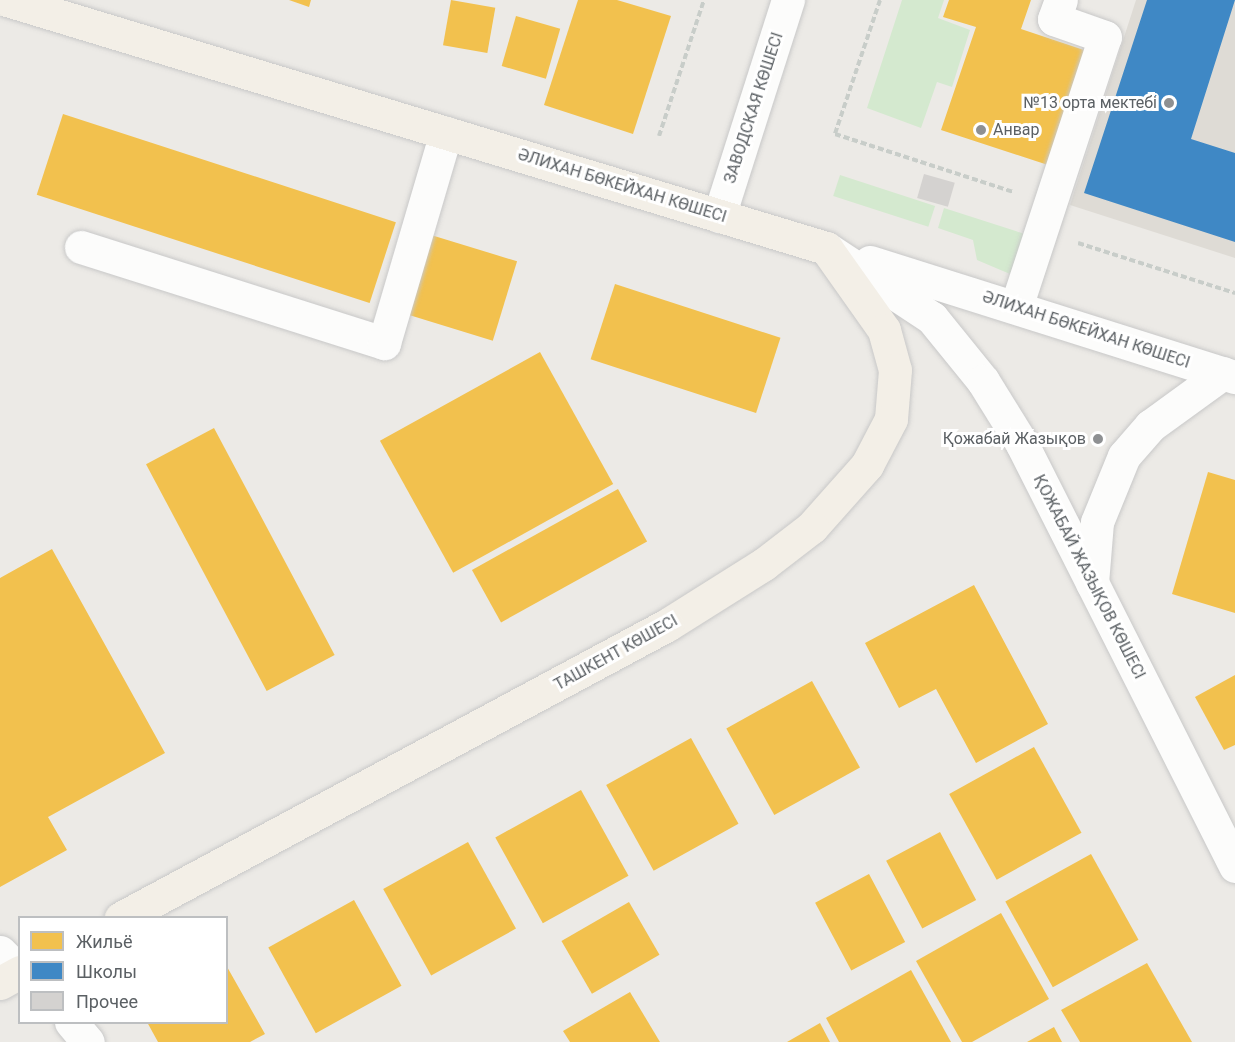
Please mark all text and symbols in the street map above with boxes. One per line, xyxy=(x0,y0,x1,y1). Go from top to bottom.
street label: ЗАВОДСКАЯ КӨШЕСІ xyxy=(721,30,787,186)
place label: №13 орта мектебі xyxy=(1024,93,1157,113)
marker: №13 орта мектебі xyxy=(1162,96,1176,110)
place label: Анвар xyxy=(993,120,1040,140)
marker: Анвар xyxy=(974,123,988,137)
street label: ӘЛИХАН БӨКЕЙХАН КӨШЕСІ xyxy=(515,145,729,227)
street label: ӘЛИХАН БӨКЕЙХАН КӨШЕСІ xyxy=(980,287,1192,373)
place label: Қожабай Жазықов xyxy=(943,429,1086,449)
marker: Қожабай Жазықов xyxy=(1091,432,1105,446)
street label: ҚОЖАБАЙ ЖАЗЫҚОВ КӨШЕСІ xyxy=(1029,472,1149,682)
street label: ТАШКЕНТ КӨШЕСІ xyxy=(551,611,681,695)
legend xyxy=(18,916,228,1024)
text: Жильё xyxy=(76,931,132,952)
text: Школы xyxy=(76,961,137,982)
text: Прочее xyxy=(76,991,138,1012)

